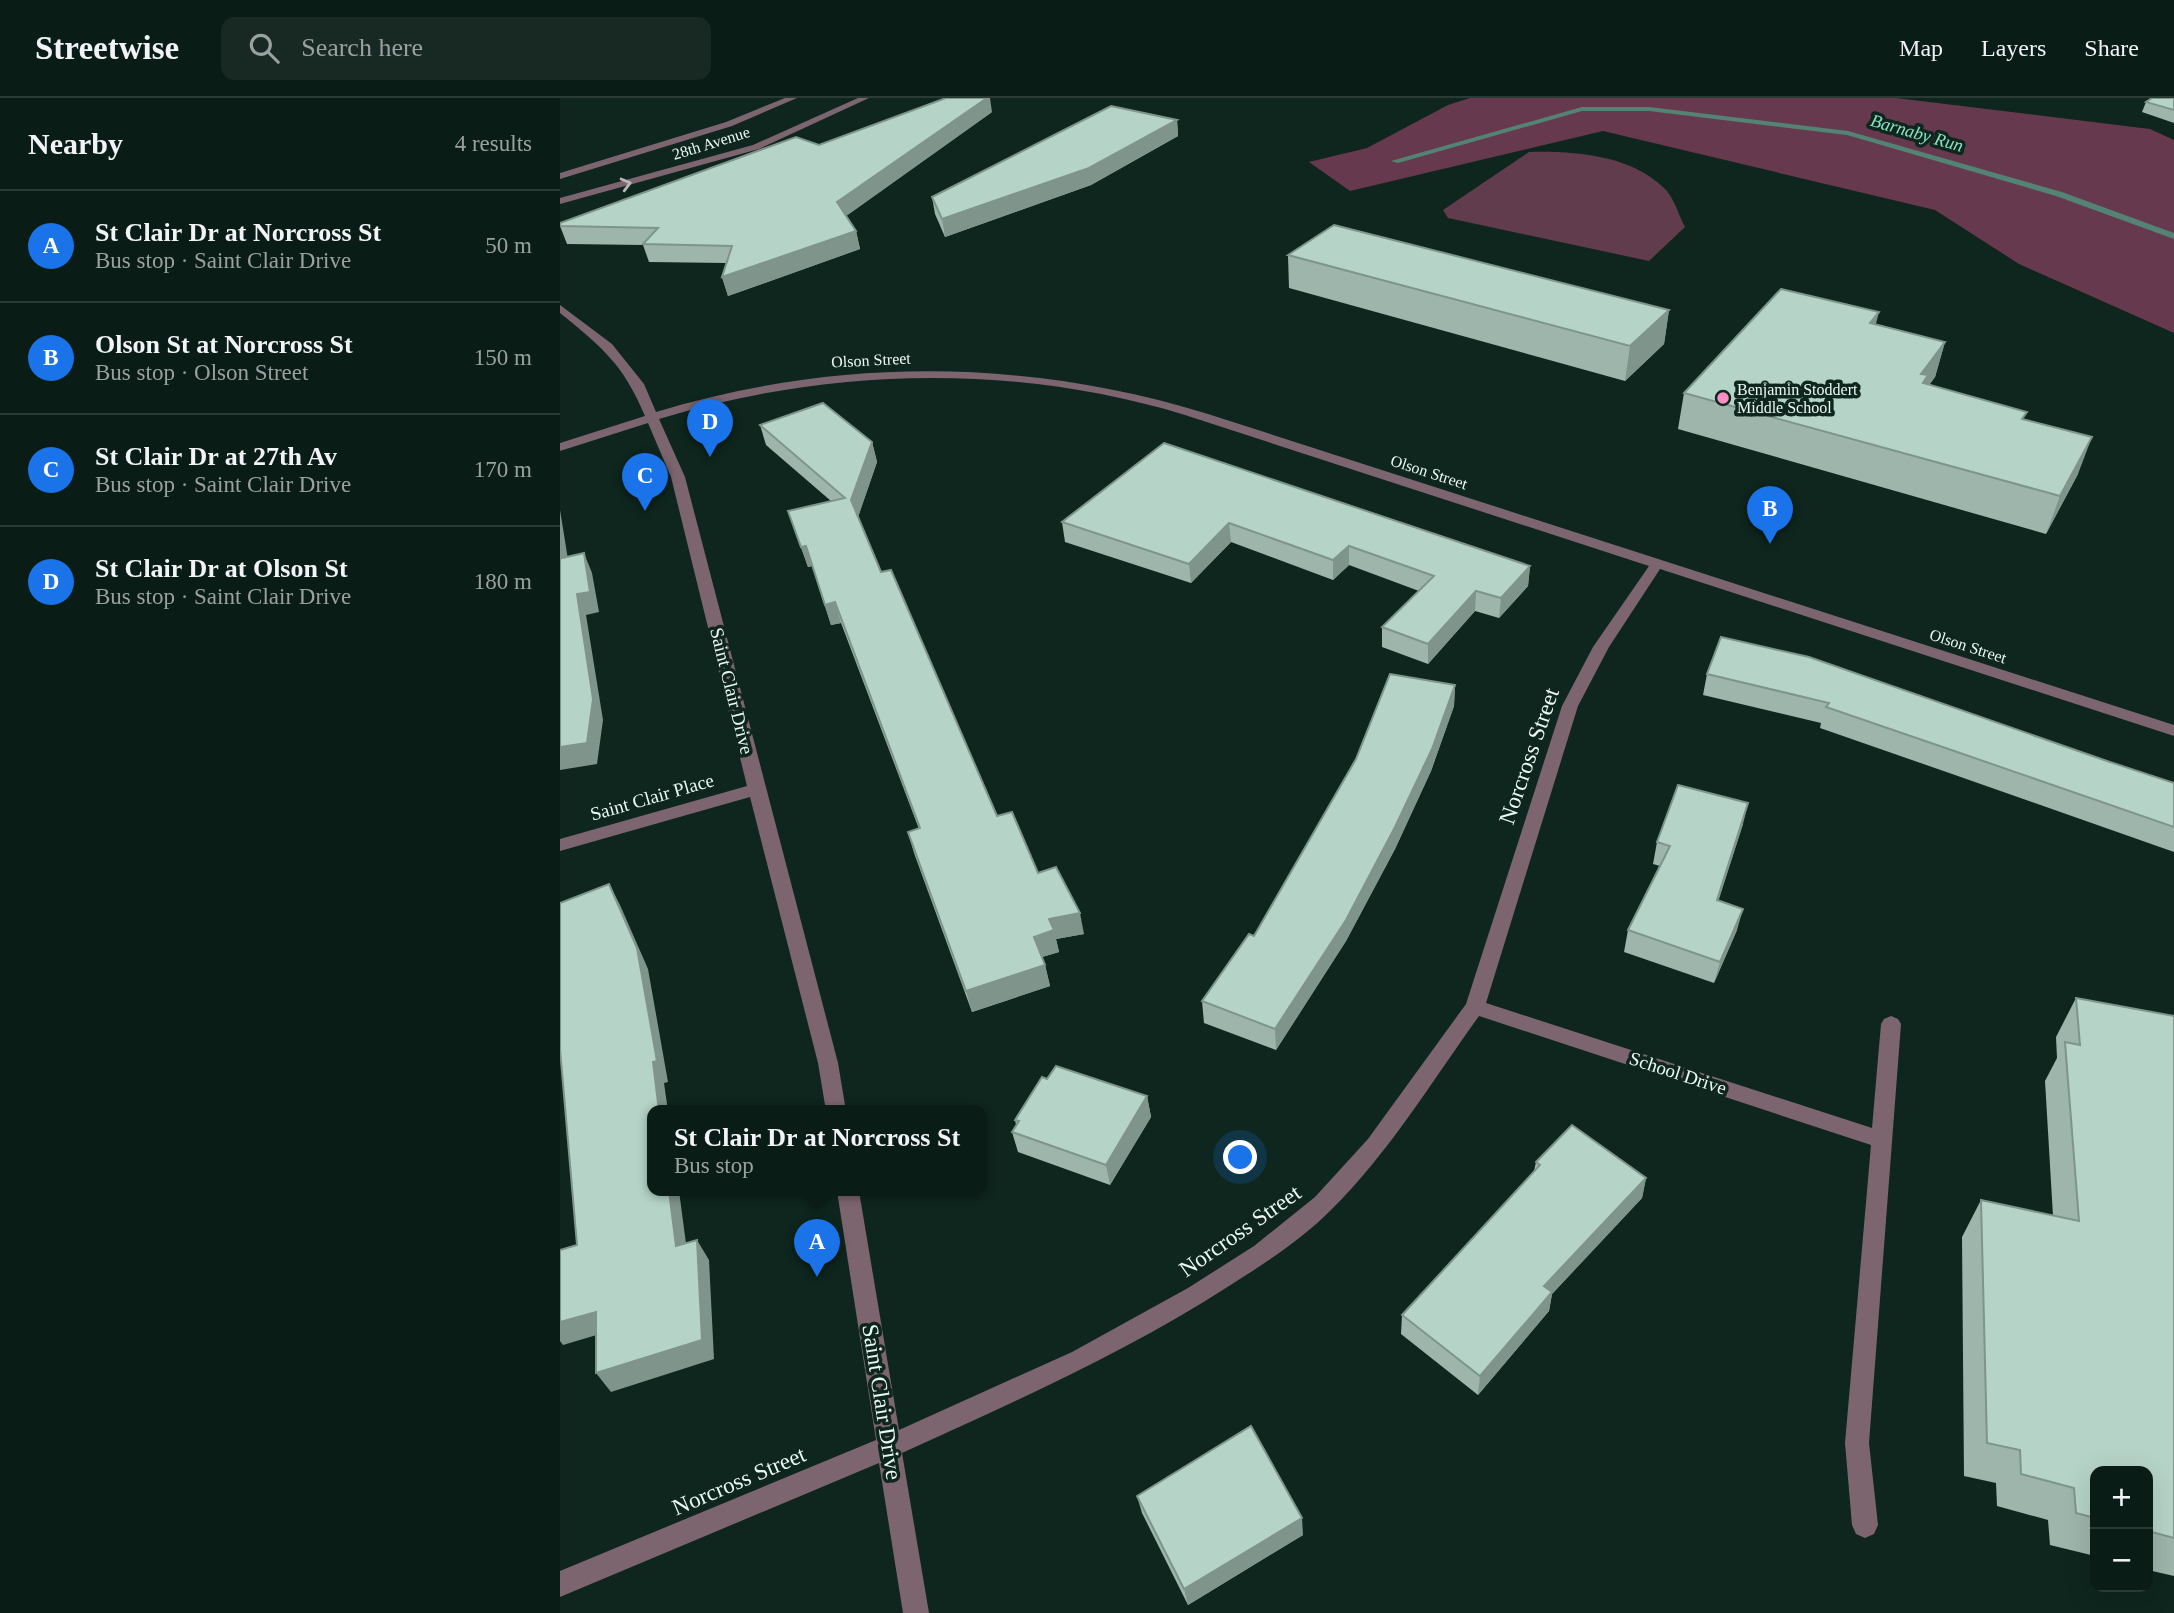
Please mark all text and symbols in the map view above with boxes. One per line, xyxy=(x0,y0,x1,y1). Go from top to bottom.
search box xyxy=(221,17,711,80)
icon: search xyxy=(245,29,283,67)
text: Streetwise xyxy=(35,30,179,66)
text: Search here xyxy=(301,33,423,62)
text: Map xyxy=(1899,35,1943,61)
text: Layers xyxy=(1981,35,2046,61)
text: Share xyxy=(2084,35,2139,61)
water label: Barnaby Run xyxy=(1868,110,1966,156)
street label: 28th Avenue xyxy=(670,123,752,163)
text: Nearby xyxy=(28,127,123,160)
text: 4 results xyxy=(455,131,532,156)
one-way arrow xyxy=(620,178,632,192)
text: St Clair Dr at Norcross St xyxy=(95,218,381,247)
text: A xyxy=(43,233,59,258)
text: 50 m xyxy=(485,233,532,258)
text: Bus stop · Saint Clair Drive xyxy=(95,248,351,273)
text: Olson St at Norcross St xyxy=(95,330,353,359)
text: B xyxy=(43,345,59,370)
text: 150 m xyxy=(474,345,532,370)
street label: Olson Street xyxy=(831,349,912,371)
text: Bus stop · Olson Street xyxy=(95,360,308,385)
place label: Benjamin Stoddert Middle School xyxy=(1737,381,1858,416)
marker: Benjamin Stoddert Middle School xyxy=(1715,390,1731,406)
pin: D xyxy=(687,399,733,457)
text: St Clair Dr at 27th Av xyxy=(95,442,337,471)
street label: Olson Street xyxy=(1389,452,1470,493)
pin: C xyxy=(622,453,668,511)
text: C xyxy=(43,457,59,482)
text: 170 m xyxy=(474,457,532,482)
text: Bus stop · Saint Clair Drive xyxy=(95,472,351,497)
pin: B xyxy=(1747,486,1793,544)
text: St Clair Dr at Olson St xyxy=(95,554,348,583)
text: D xyxy=(43,569,59,594)
text: 180 m xyxy=(474,569,532,594)
text: Bus stop · Saint Clair Drive xyxy=(95,584,351,609)
street label: Saint Clair Drive xyxy=(706,625,758,757)
street label: Olson Street xyxy=(1928,626,2009,667)
street label: Norcross Street xyxy=(1494,684,1564,827)
street label: Saint Clair Place xyxy=(588,769,716,825)
street label: School Drive xyxy=(1627,1047,1729,1099)
popup xyxy=(647,1105,987,1196)
text: St Clair Dr at Norcross St xyxy=(674,1123,960,1152)
your location xyxy=(1223,1140,1257,1174)
text: Bus stop xyxy=(674,1153,754,1178)
street label: Norcross Street xyxy=(1174,1180,1306,1282)
pin: A xyxy=(794,1219,840,1277)
street label: Saint Clair Drive xyxy=(857,1322,907,1482)
street label: Norcross Street xyxy=(669,1441,810,1520)
map controls xyxy=(2090,1466,2153,1592)
button: + xyxy=(2090,1466,2153,1529)
button: − xyxy=(2090,1529,2153,1592)

